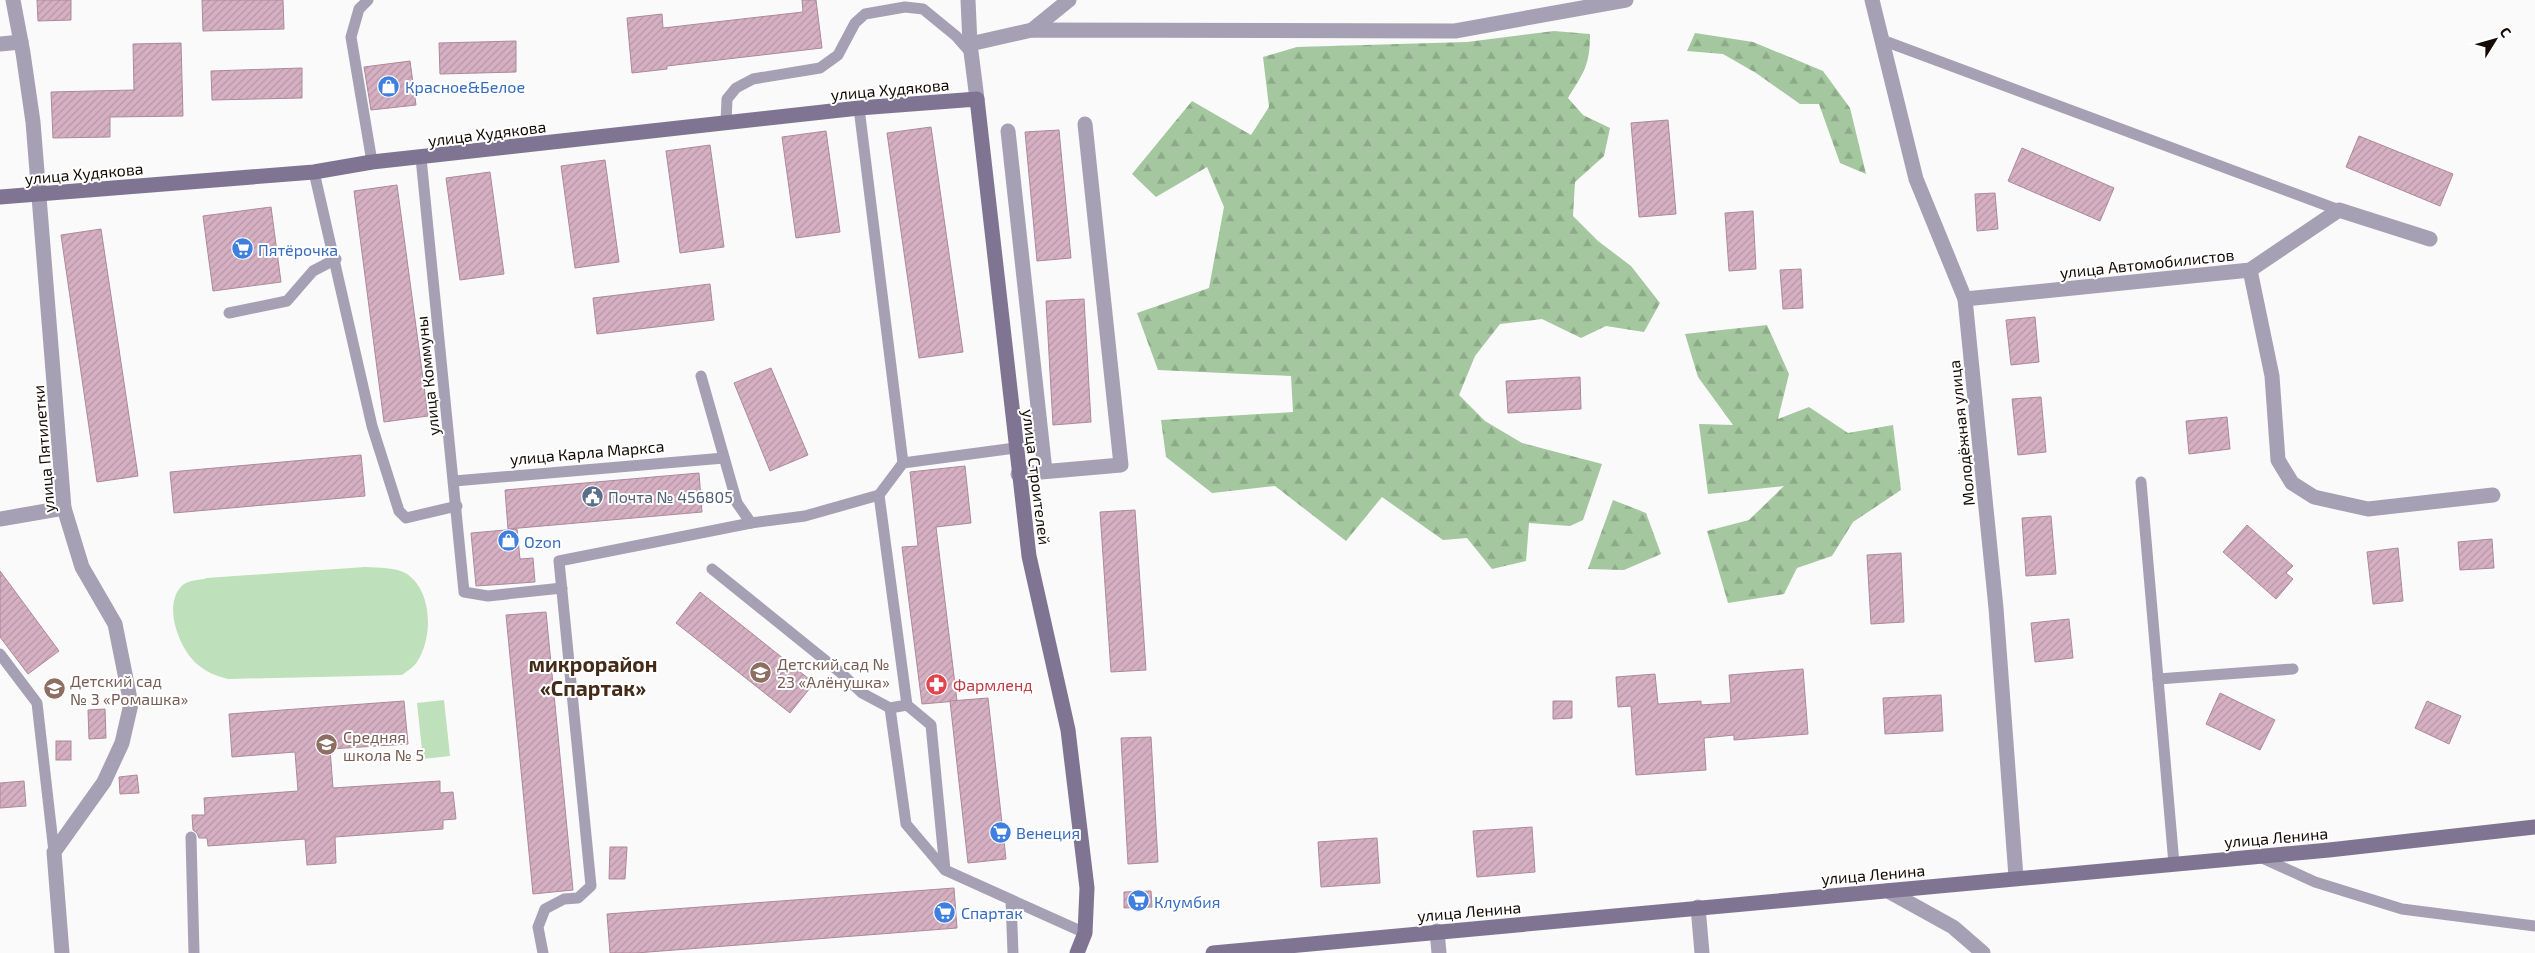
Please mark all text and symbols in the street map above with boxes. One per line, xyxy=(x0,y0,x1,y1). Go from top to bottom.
north arrow xyxy=(2470,15,2520,65)
text: С xyxy=(2497,23,2515,40)
shop icon: Красное&Белое xyxy=(377,74,401,98)
street label: улица Худякова xyxy=(830,74,950,105)
place label: Красное&Белое xyxy=(405,77,525,96)
street label: улица Худякова xyxy=(427,116,547,151)
street label: улица Худякова xyxy=(24,158,144,189)
supermarket icon: Пятёрочка xyxy=(230,237,254,261)
place label: Пятёрочка xyxy=(258,240,338,259)
street label: улица Автомобилистов xyxy=(2059,244,2235,283)
street label: улица Коммуны xyxy=(411,315,444,437)
street label: Молодёжная улица xyxy=(1944,359,1979,507)
street label: улица Пятилетки xyxy=(28,384,59,514)
street label: улица Строителей xyxy=(1018,408,1055,546)
street label: улица Карла Маркса xyxy=(509,436,665,469)
public building icon: Почта № 456805 xyxy=(580,484,604,508)
place label: Почта № 456805 xyxy=(608,487,733,506)
shop icon: Ozon xyxy=(496,529,520,553)
place label: Ozon xyxy=(524,532,561,551)
district label: микрорайон «Спартак» xyxy=(529,651,657,700)
place label: Детский сад № 23 «Алёнушка» xyxy=(777,654,890,692)
school or university icon: Детский сад № 23 «Алёнушка» xyxy=(749,660,773,684)
place label: Детский сад № 3 «Ромашка» xyxy=(70,671,188,708)
pharmacy icon: Фармленд xyxy=(925,672,949,696)
place label: Фармленд xyxy=(953,675,1033,694)
school or university icon: Детский сад № 3 «Ромашка» xyxy=(42,677,66,701)
place label: Средняя школа № 5 xyxy=(343,727,424,764)
school or university icon: Средняя школа № 5 xyxy=(315,733,339,757)
supermarket icon: Венеция xyxy=(988,820,1012,844)
place label: Венеция xyxy=(1016,823,1080,842)
street label: улица Ленина xyxy=(2223,823,2329,852)
street label: улица Ленина xyxy=(1820,860,1926,889)
supermarket icon: Клумбия xyxy=(1126,889,1150,913)
place label: Клумбия xyxy=(1154,892,1220,912)
street label: улица Ленина xyxy=(1416,897,1522,926)
supermarket icon: Спартак xyxy=(933,900,957,924)
place label: Спартак xyxy=(961,903,1023,922)

